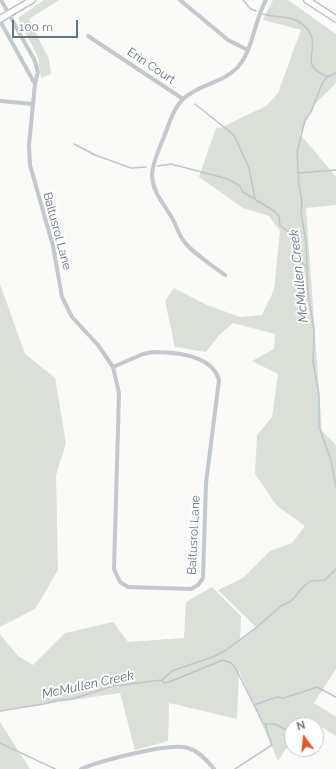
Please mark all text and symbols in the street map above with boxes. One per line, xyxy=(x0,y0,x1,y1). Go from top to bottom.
scale bar xyxy=(14,12,80,38)
text: 100 m xyxy=(19,20,53,34)
street label: Erin Court xyxy=(124,45,178,87)
street label: Baltusrol Lane xyxy=(40,191,74,271)
water label: McMullen Creek xyxy=(286,228,312,324)
street label: Baltusrol Lane xyxy=(185,495,203,575)
water label: McMullen Creek xyxy=(40,668,136,702)
north arrow xyxy=(284,717,324,757)
text: N xyxy=(295,719,307,733)

